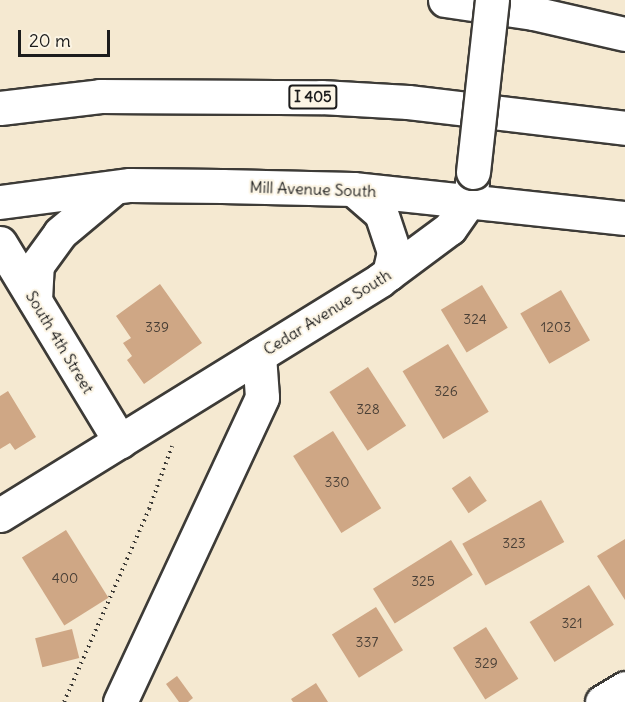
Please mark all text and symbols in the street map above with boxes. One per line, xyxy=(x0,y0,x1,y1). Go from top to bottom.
scale bar xyxy=(21,18,112,56)
text: 20 m xyxy=(29,29,71,52)
road number: I 405 xyxy=(288,85,338,109)
street label: Mill Avenue South xyxy=(249,177,377,201)
street label: Cedar Avenue South xyxy=(260,265,394,359)
street label: South 4th Street xyxy=(22,287,98,397)
house number: 324 xyxy=(463,311,487,327)
house number: 339 xyxy=(145,319,169,335)
house number: 1203 xyxy=(541,319,571,335)
house number: 326 xyxy=(434,383,458,399)
house number: 328 xyxy=(356,401,380,417)
house number: 330 xyxy=(324,474,350,490)
house number: 323 xyxy=(502,535,526,551)
house number: 400 xyxy=(52,570,78,586)
house number: 325 xyxy=(411,573,435,589)
house number: 321 xyxy=(561,615,583,631)
house number: 337 xyxy=(356,634,378,650)
house number: 329 xyxy=(474,655,498,671)

